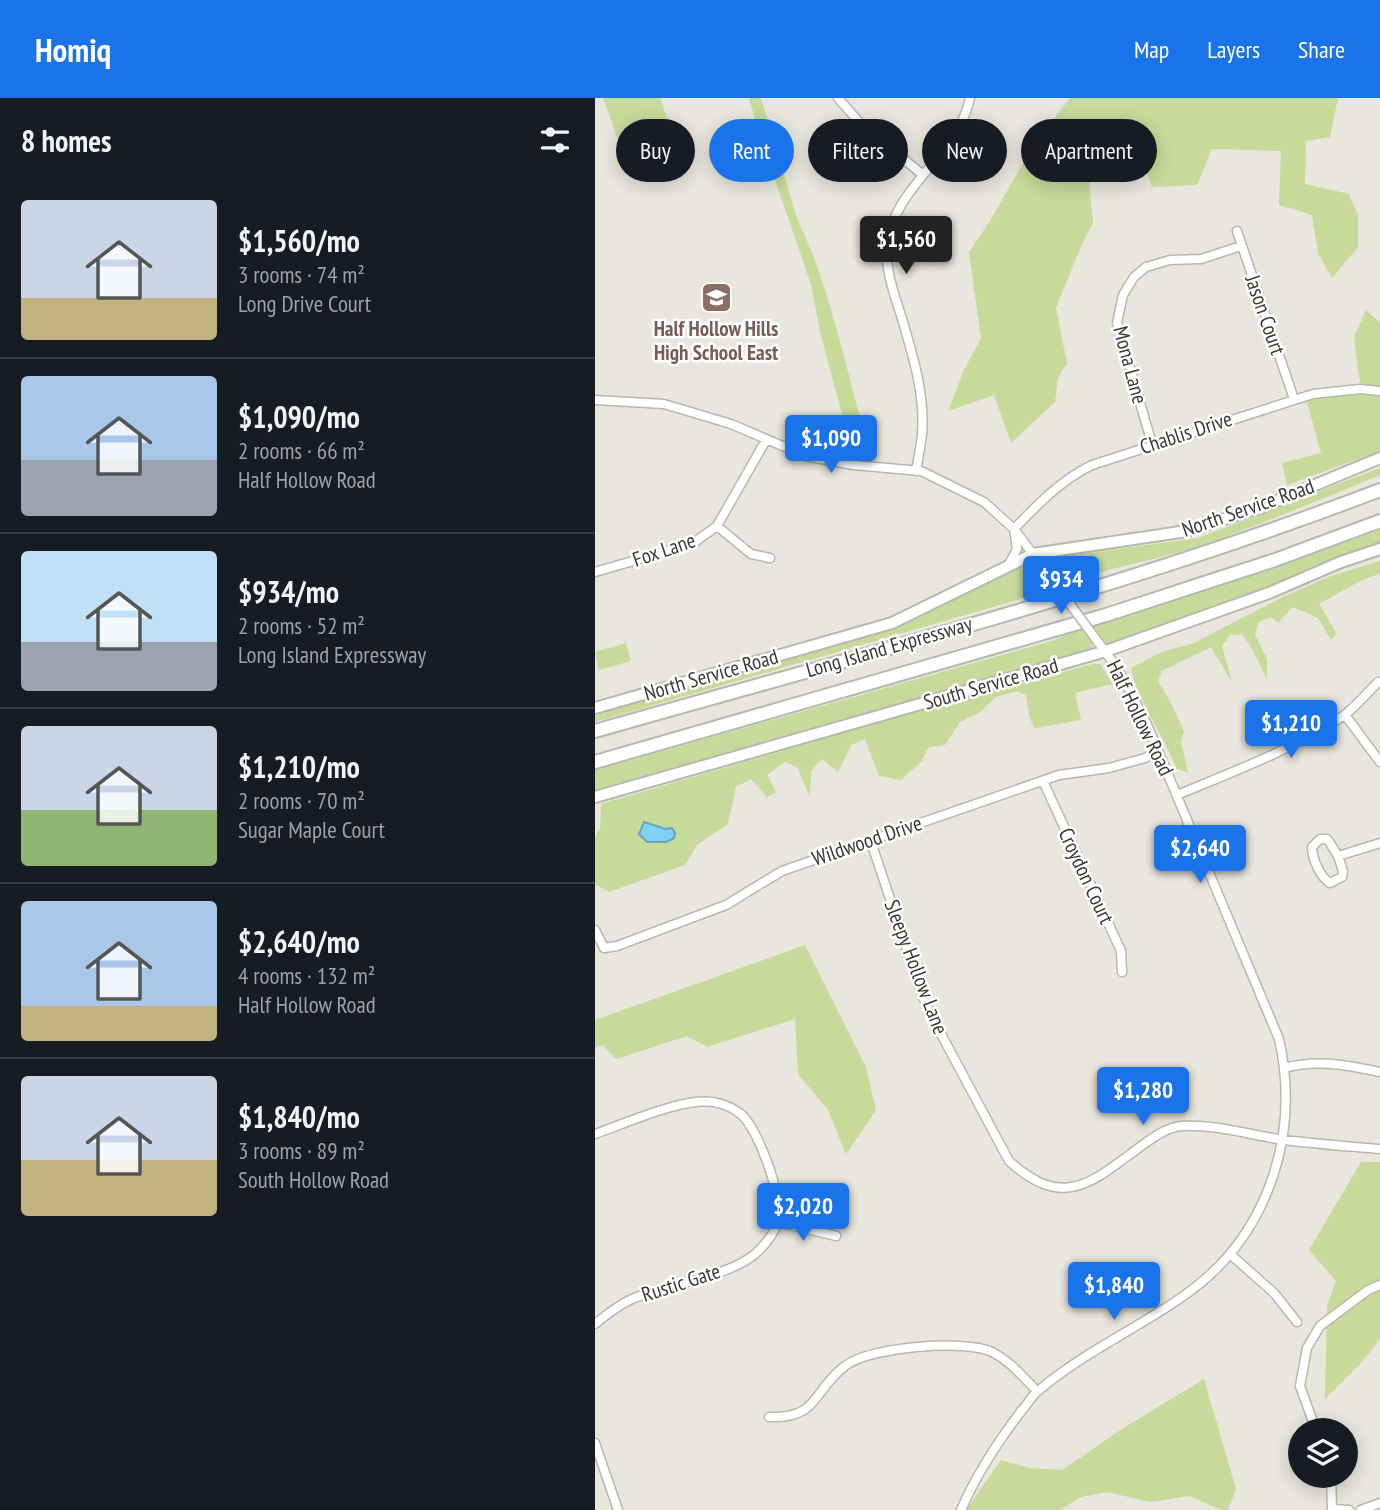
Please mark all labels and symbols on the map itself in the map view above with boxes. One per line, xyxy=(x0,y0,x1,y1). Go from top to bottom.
pin: $1,560 xyxy=(849,216,963,276)
street label: Jason Court xyxy=(1239,270,1292,358)
school or university icon: Half Hollow Hills High School East xyxy=(699,280,733,314)
place label: Half Hollow Hills High School East xyxy=(654,315,778,366)
street label: Mona Lane xyxy=(1107,323,1154,407)
street label: Chablis Drive xyxy=(1136,405,1235,460)
pin: $1,090 xyxy=(774,416,888,475)
street label: North Service Road xyxy=(1178,472,1318,543)
street label: Fox Lane xyxy=(629,526,699,573)
pin: $934 xyxy=(1020,556,1102,616)
street label: Long Island Expressway xyxy=(803,610,975,683)
street label: North Service Road xyxy=(641,642,781,707)
street label: South Service Road xyxy=(920,651,1061,716)
street label: Half Hollow Road xyxy=(1101,655,1180,780)
pin: $1,210 xyxy=(1234,700,1348,760)
street label: Wildwood Drive xyxy=(808,809,925,872)
street label: Croydon Court xyxy=(1052,823,1121,928)
pin: $2,640 xyxy=(1143,826,1257,885)
street label: Sleepy Hollow Lane xyxy=(878,896,954,1038)
pin: $1,280 xyxy=(1086,1068,1200,1127)
pin: $2,020 xyxy=(746,1184,860,1243)
street label: Rustic Gate xyxy=(638,1257,724,1308)
pin: $1,840 xyxy=(1057,1262,1171,1322)

